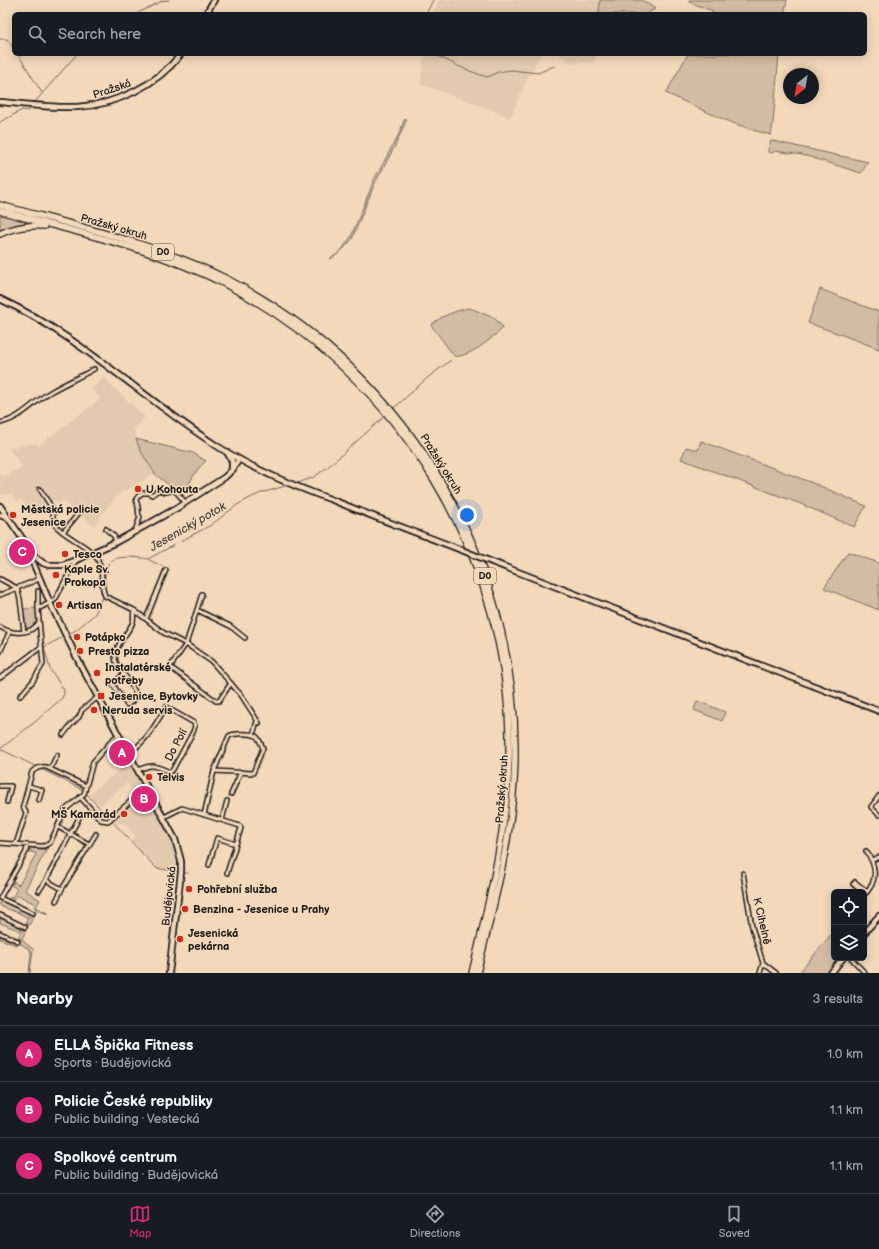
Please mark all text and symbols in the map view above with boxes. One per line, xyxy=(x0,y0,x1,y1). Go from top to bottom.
search box xyxy=(12,12,867,56)
icon: search xyxy=(26,23,48,45)
text: Search here xyxy=(58,25,141,44)
north arrow xyxy=(783,68,819,104)
street label: Pražská xyxy=(91,76,133,102)
street label: Pražský okruh xyxy=(79,211,149,243)
road number: D0 xyxy=(152,244,174,260)
street label: Pražský okruh xyxy=(417,432,465,496)
place label: U Kohouta xyxy=(146,483,198,496)
marker: U Kohouta xyxy=(133,484,143,494)
water label: Jesenický potok xyxy=(146,499,230,555)
place label: Městská policie Jesenice xyxy=(21,503,99,529)
your location xyxy=(457,505,477,525)
marker: Městská policie Jesenice xyxy=(8,510,18,520)
pin: C xyxy=(9,537,35,567)
place label: Tesco xyxy=(73,548,102,561)
marker: Tesco xyxy=(60,549,70,559)
place label: Kaple Sv. Prokopa xyxy=(64,563,110,589)
road number: D0 xyxy=(474,568,496,584)
marker: Kaple Sv. Prokopa xyxy=(51,570,61,580)
place label: Artisan xyxy=(66,599,102,612)
marker: Artisan xyxy=(54,600,64,610)
place label: Potápko xyxy=(85,631,126,644)
marker: Potápko xyxy=(72,632,82,642)
place label: Presto pizza xyxy=(88,645,149,658)
marker: Presto pizza xyxy=(75,646,85,656)
place label: Instalatérské potřeby xyxy=(105,661,172,687)
marker: Instalatérské potřeby xyxy=(92,668,102,678)
place label: Jesenice, Bytovky xyxy=(109,690,198,703)
marker: Jesenice, Bytovky xyxy=(96,691,106,701)
place label: Neruda servis xyxy=(102,704,173,717)
marker: Neruda servis xyxy=(89,705,99,715)
street label: Do Polí xyxy=(162,726,190,763)
pin: A xyxy=(109,738,135,768)
street label: Pražský okruh xyxy=(493,754,511,824)
place label: Telvis xyxy=(157,771,185,784)
marker: Telvis xyxy=(144,772,154,782)
pin: B xyxy=(131,784,157,814)
place label: MŠ Kamarád xyxy=(51,807,116,821)
marker: MŠ Kamarád xyxy=(119,809,129,819)
street label: Budějovická xyxy=(159,865,179,927)
place label: Pohřební služba xyxy=(197,883,277,896)
marker: Pohřební služba xyxy=(184,884,194,894)
map controls xyxy=(831,889,867,961)
button: locate xyxy=(831,889,867,925)
street label: K Cihelně xyxy=(750,896,774,946)
place label: Benzina - Jesenice u Prahy xyxy=(193,903,329,916)
marker: Benzina - Jesenice u Prahy xyxy=(180,904,190,914)
button: layers xyxy=(831,925,867,961)
place label: Jesenická pekárna xyxy=(188,927,238,953)
marker: Jesenická pekárna xyxy=(175,934,185,944)
text: Nearby xyxy=(16,989,73,1009)
text: 3 results xyxy=(812,991,863,1007)
text: ELLA Špička Fitness xyxy=(54,1036,193,1055)
text: A xyxy=(25,1046,33,1062)
text: 1.0 km xyxy=(827,1046,863,1062)
text: Sports · Budějovická xyxy=(54,1055,171,1071)
text: Policie České republiky xyxy=(54,1092,213,1111)
text: B xyxy=(24,1102,34,1118)
text: 1.1 km xyxy=(830,1102,863,1118)
text: Public building · Vestecká xyxy=(54,1111,200,1127)
text: Spolkové centrum xyxy=(54,1148,177,1167)
text: C xyxy=(24,1158,34,1174)
text: 1.1 km xyxy=(830,1158,863,1174)
text: Public building · Budějovická xyxy=(54,1167,218,1183)
tab: Map xyxy=(129,1203,151,1240)
tab: Directions xyxy=(410,1203,460,1240)
tab: Saved xyxy=(719,1203,750,1240)

